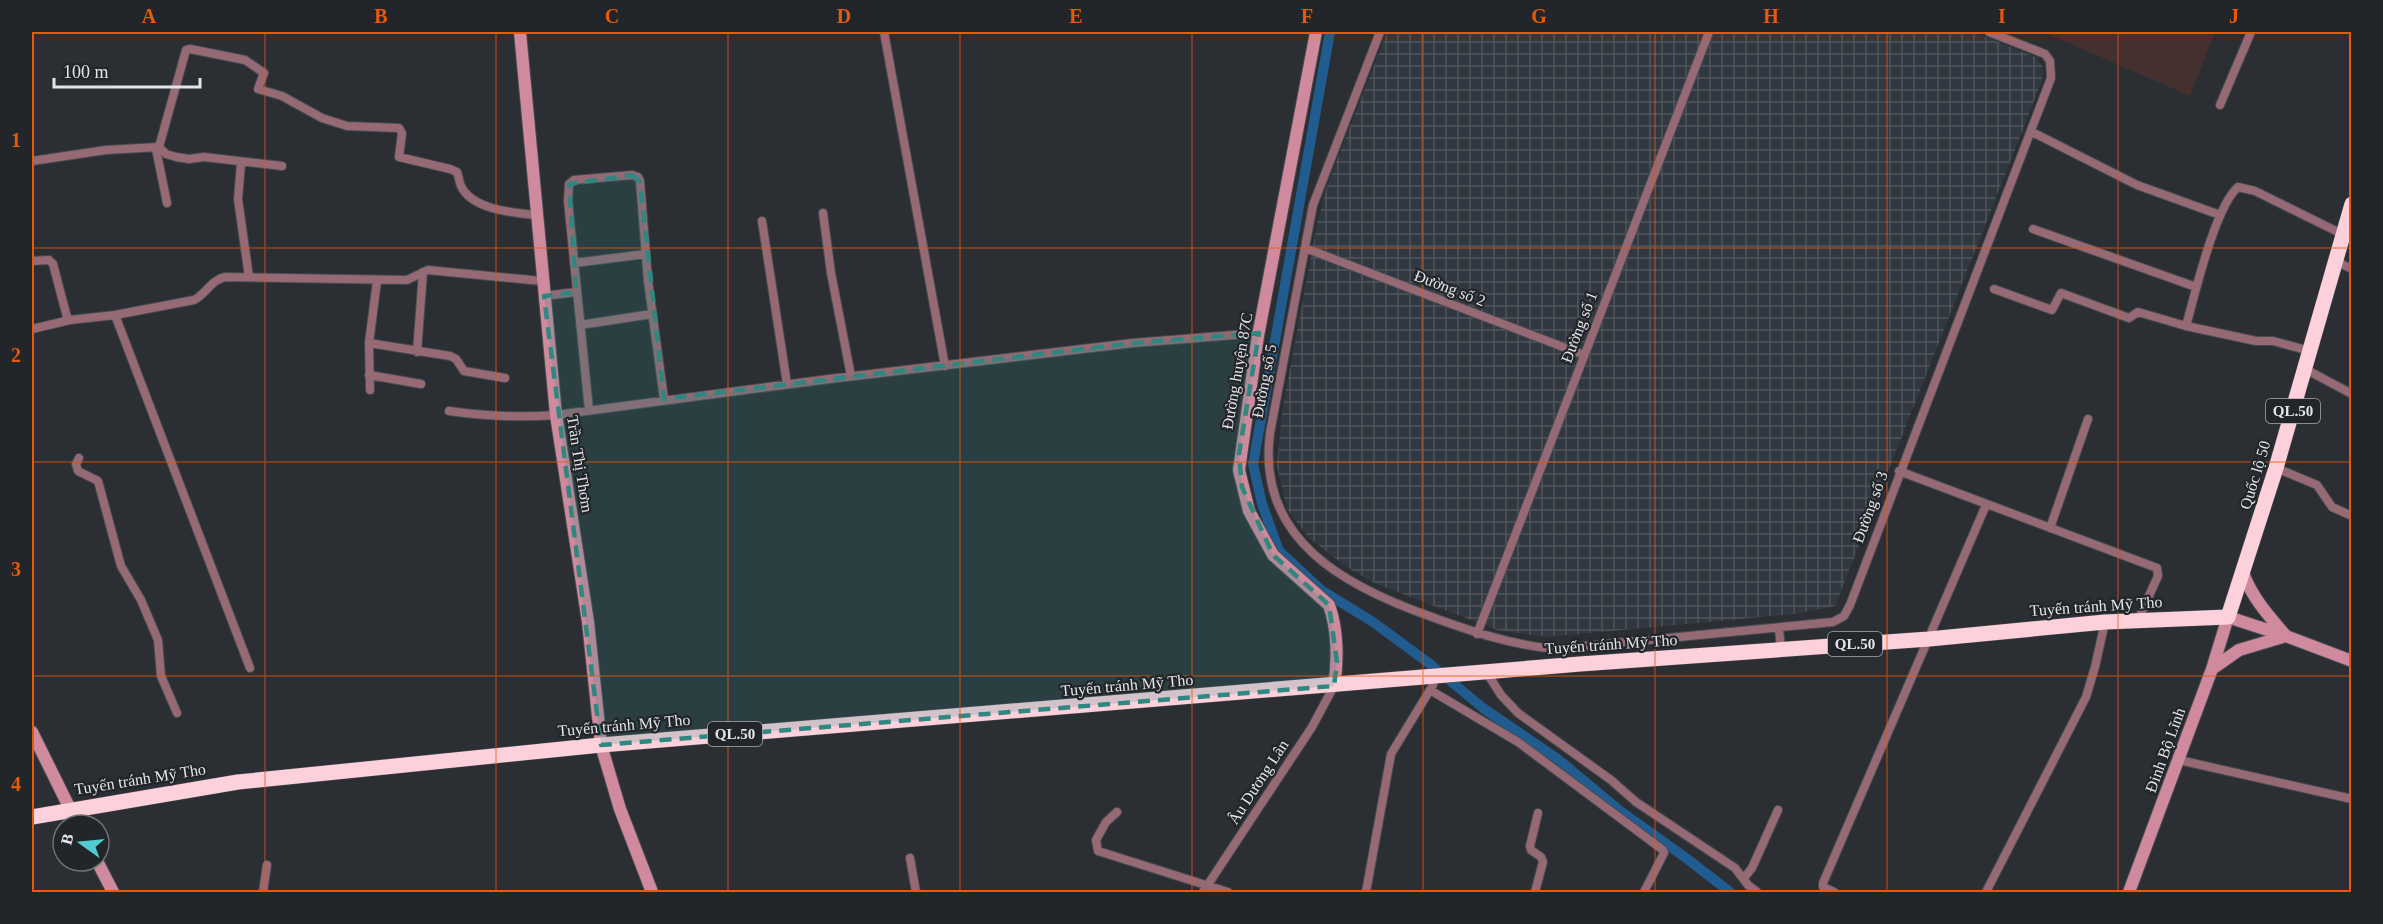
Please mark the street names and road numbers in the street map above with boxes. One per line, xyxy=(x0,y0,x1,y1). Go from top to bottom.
street label: Đường số 2 xyxy=(1412,267,1488,310)
street label: Đường số 1 xyxy=(1558,289,1601,365)
street label: Đường huyện 87C xyxy=(1218,311,1257,431)
street label: Đường số 5 xyxy=(1249,343,1280,420)
road number: QL.50 xyxy=(2266,399,2320,423)
street label: Trần Thị Thơm xyxy=(564,414,596,514)
street label: Quốc lộ 50 xyxy=(2236,439,2274,511)
street label: Đường số 3 xyxy=(1849,469,1892,545)
street label: Tuyến tránh Mỹ Tho xyxy=(2029,593,2163,620)
street label: Tuyến tránh Mỹ Tho xyxy=(1544,631,1678,658)
road number: QL.50 xyxy=(1828,632,1882,656)
street label: Tuyến tránh Mỹ Tho xyxy=(1060,671,1194,700)
street label: Đinh Bộ Lĩnh xyxy=(2142,705,2188,795)
street label: Tuyến tránh Mỹ Tho xyxy=(557,711,691,740)
road number: QL.50 xyxy=(708,722,762,746)
street label: Âu Dương Lân xyxy=(1224,736,1292,828)
street label: Tuyến tránh Mỹ Tho xyxy=(73,760,207,799)

